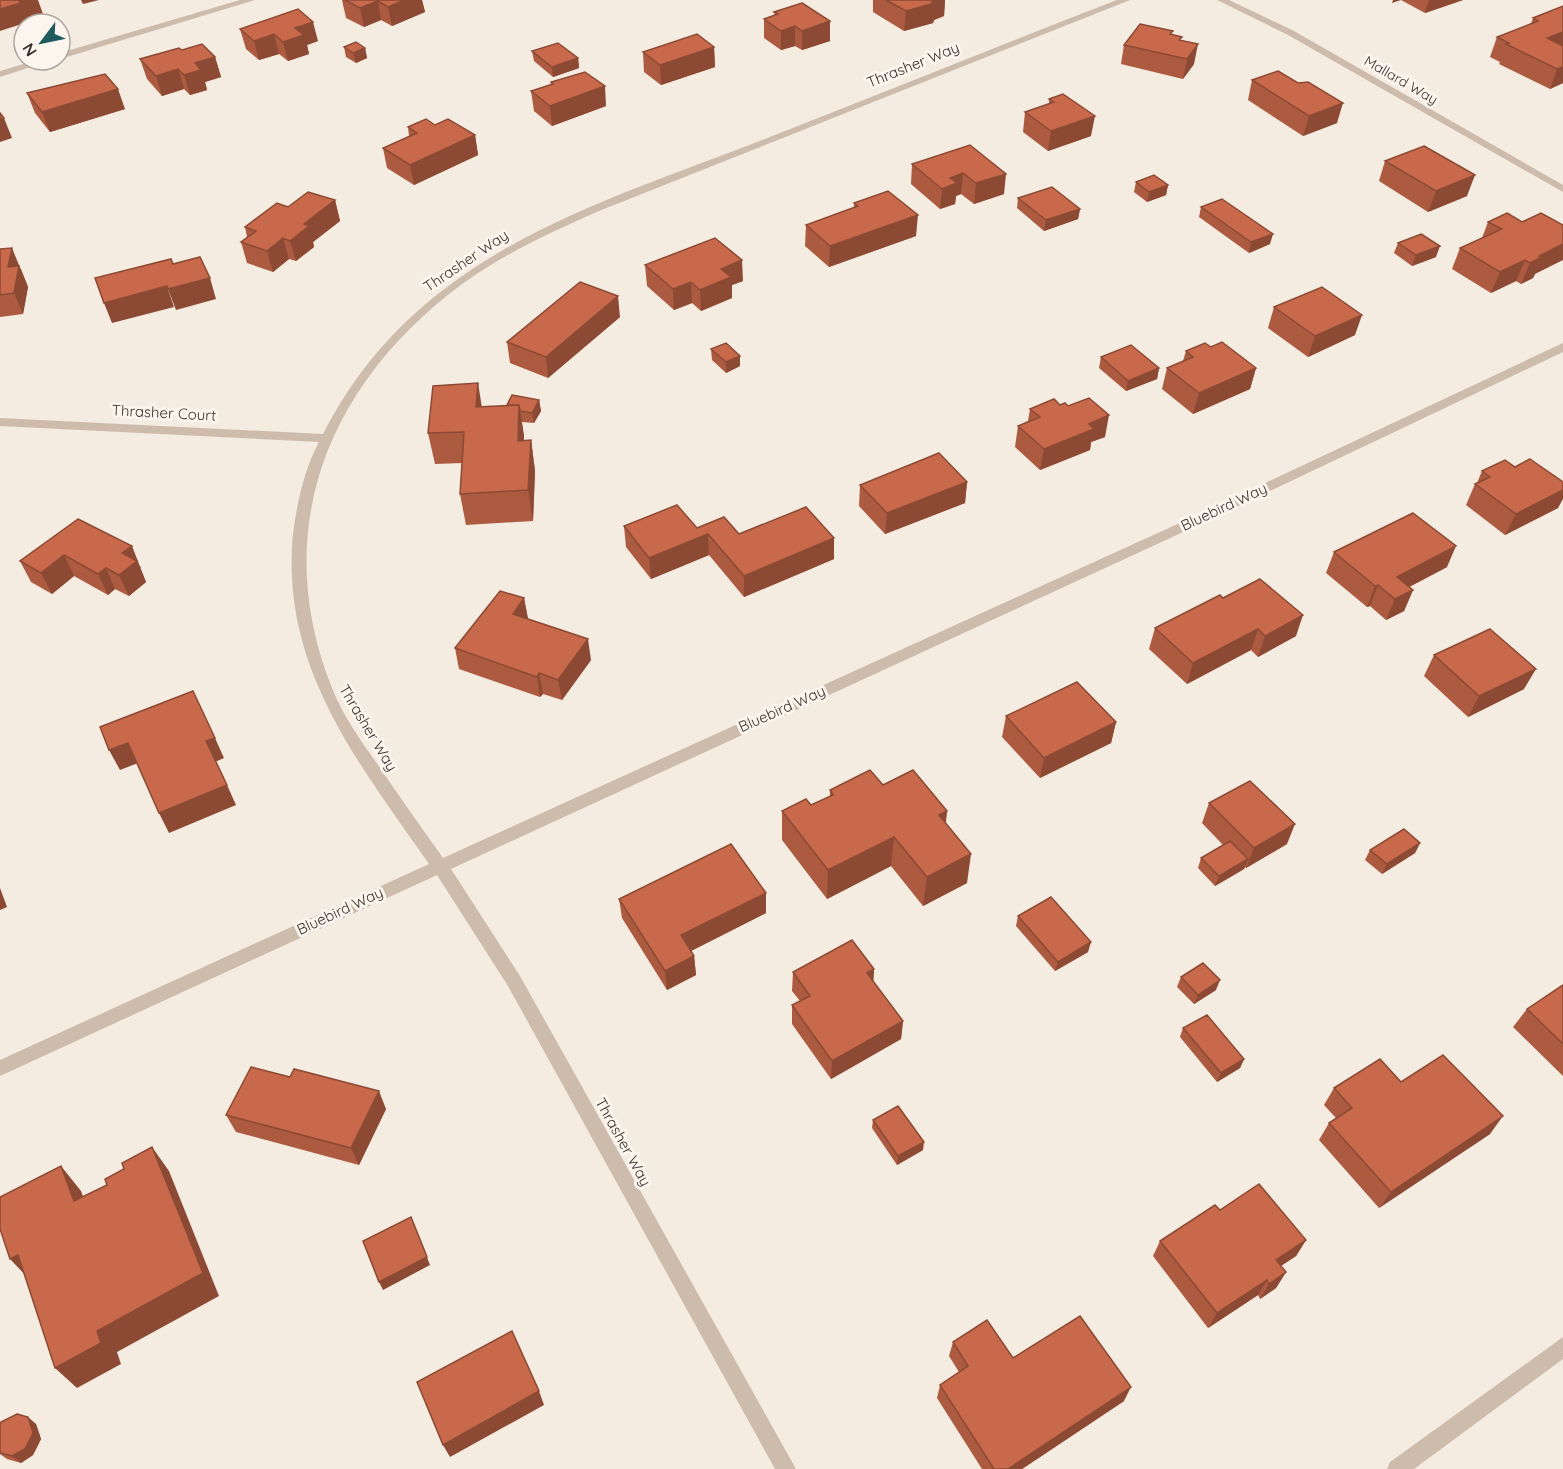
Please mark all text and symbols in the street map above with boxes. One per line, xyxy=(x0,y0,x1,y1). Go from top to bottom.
north arrow xyxy=(12,12,72,72)
street label: Thrasher Way xyxy=(864,37,962,92)
text: N xyxy=(18,40,41,60)
street label: Mallard Way xyxy=(1361,52,1441,108)
street label: Thrasher Way xyxy=(420,225,512,296)
street label: Thrasher Court xyxy=(111,400,217,425)
street label: Bluebird Way xyxy=(1178,478,1270,535)
street label: Thrasher Way xyxy=(335,681,402,775)
street label: Bluebird Way xyxy=(735,681,828,736)
street label: Bluebird Way xyxy=(294,882,386,939)
street label: Thrasher Way xyxy=(591,1094,656,1189)

